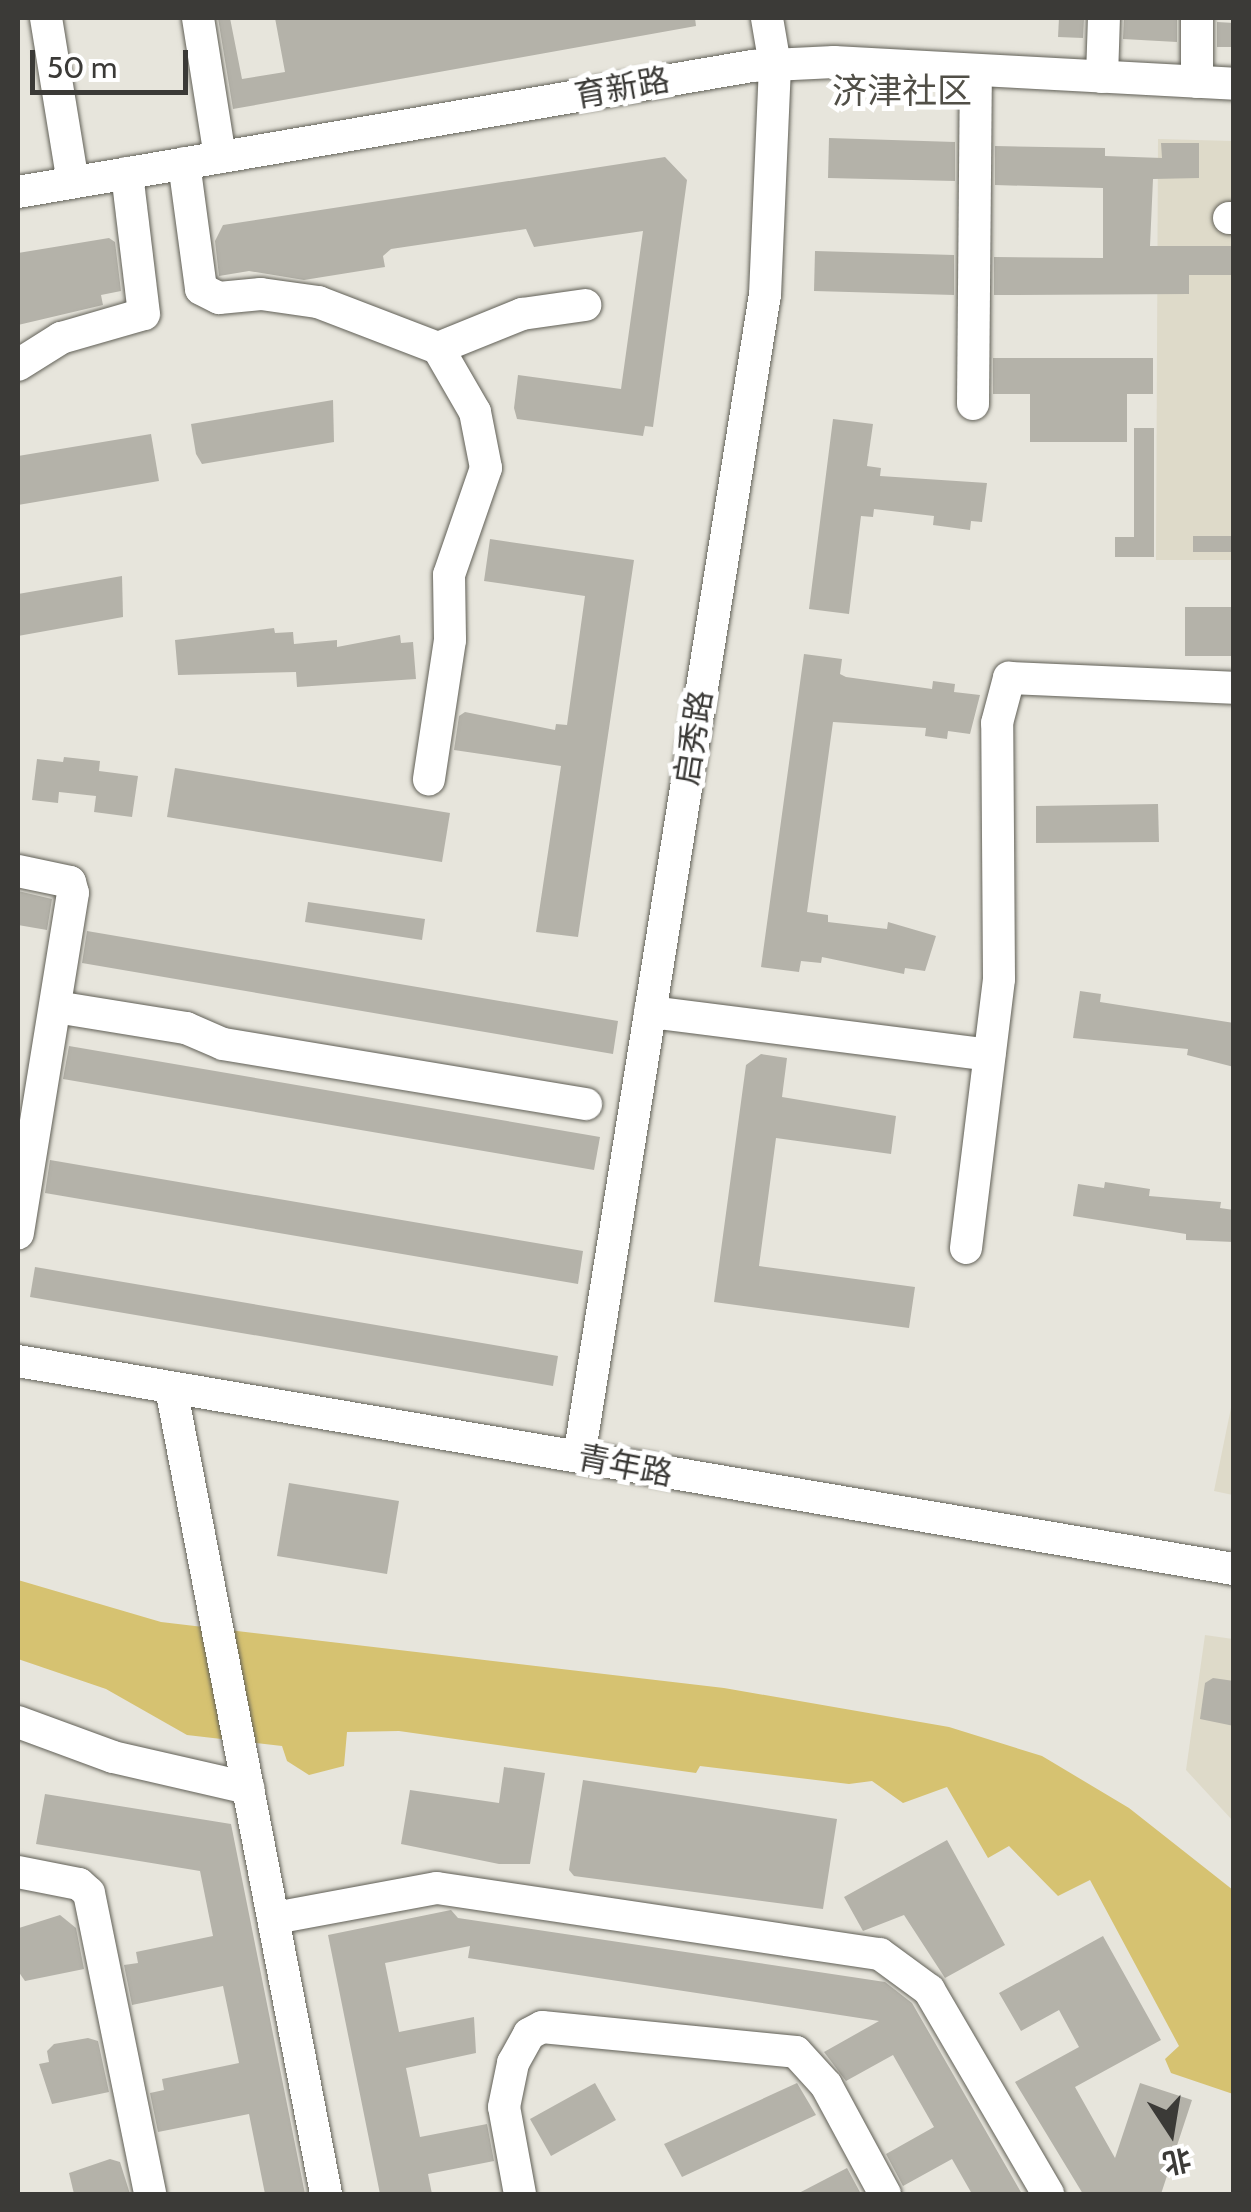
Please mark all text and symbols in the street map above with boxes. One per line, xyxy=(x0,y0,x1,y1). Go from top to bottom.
scale bar xyxy=(35,30,192,92)
text: 50 m xyxy=(47,49,117,86)
street label: 育新路 xyxy=(571,61,673,115)
district label: 济津社区 xyxy=(832,70,972,112)
street label: 启秀路 xyxy=(668,688,720,788)
street label: 青年路 xyxy=(574,1438,676,1494)
north arrow xyxy=(1121,2082,1221,2182)
text: 北 xyxy=(1160,2142,1194,2181)

